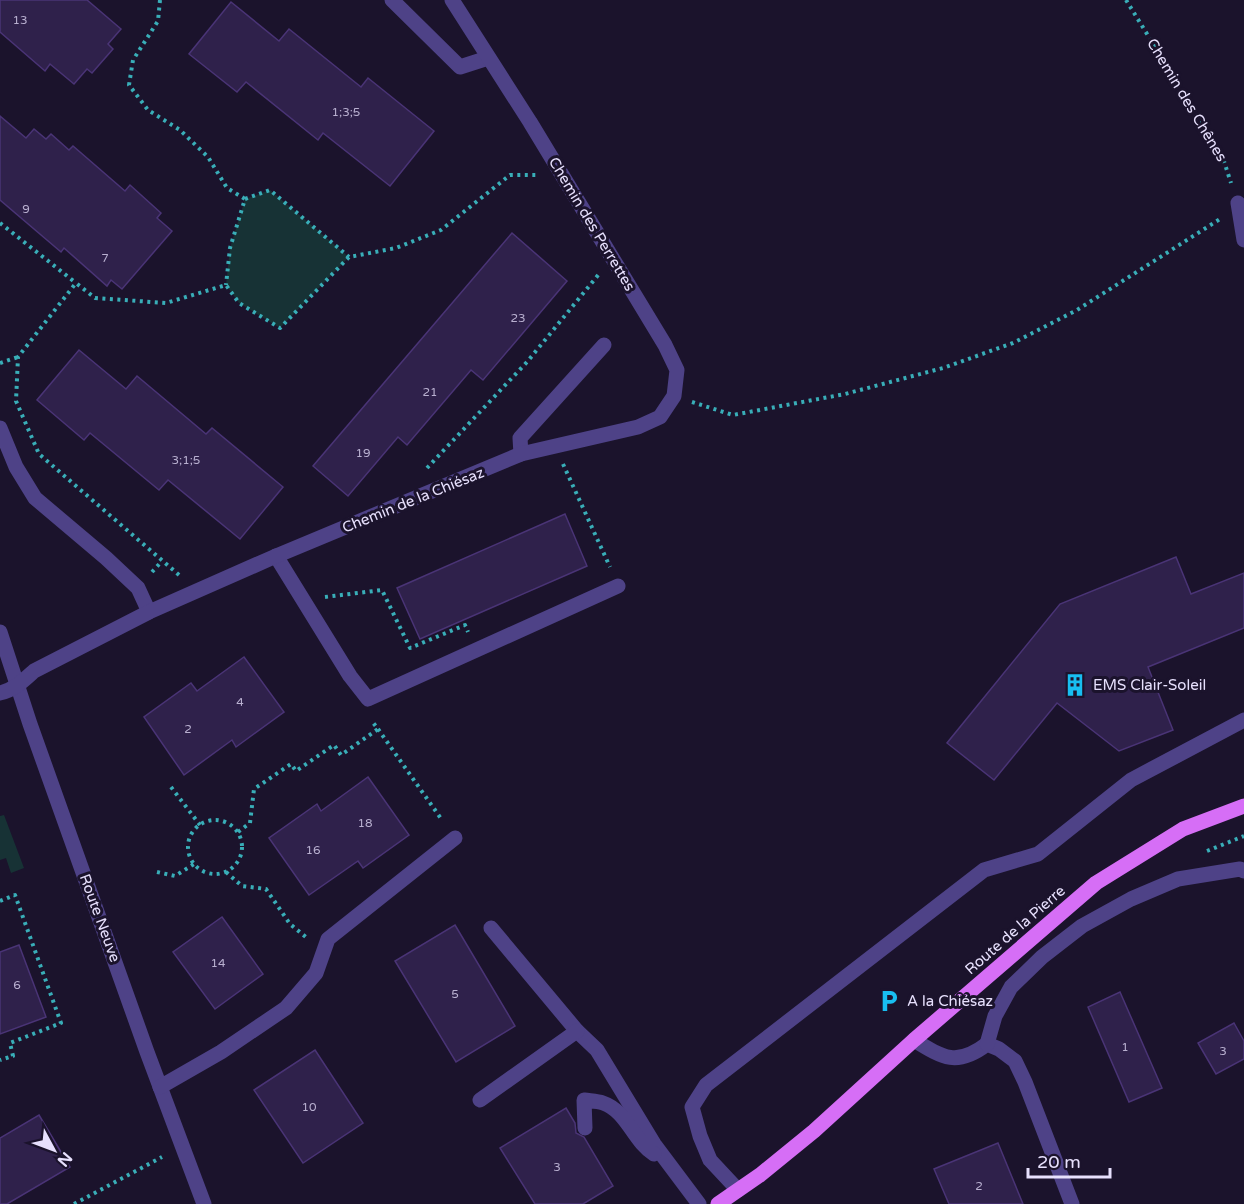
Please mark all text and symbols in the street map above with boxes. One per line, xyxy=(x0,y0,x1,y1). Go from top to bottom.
house number: 13 xyxy=(12,13,28,27)
street label: Chemin des Chênes xyxy=(1143,35,1231,165)
house number: 1;3;5 xyxy=(332,105,360,119)
street label: Chemin des Perrettes xyxy=(545,154,639,294)
house number: 9 xyxy=(22,202,30,216)
house number: 7 xyxy=(101,251,109,265)
house number: 23 xyxy=(510,311,526,325)
house number: 21 xyxy=(422,385,438,399)
house number: 19 xyxy=(355,446,371,460)
house number: 3;1;5 xyxy=(172,453,200,467)
street label: Chemin de la Chiésaz xyxy=(339,463,487,537)
building icon: EMS Clair-Soleil xyxy=(1062,672,1088,698)
place label: EMS Clair-Soleil xyxy=(1093,676,1206,694)
house number: 4 xyxy=(236,695,244,709)
house number: 2 xyxy=(184,722,192,736)
house number: 18 xyxy=(357,816,373,830)
house number: 16 xyxy=(305,843,321,857)
street label: Route Neuve xyxy=(76,871,124,965)
street label: Route de la Pierre xyxy=(961,882,1069,978)
house number: 14 xyxy=(210,956,226,970)
house number: 6 xyxy=(13,978,21,992)
house number: 5 xyxy=(451,987,459,1001)
parking icon: A la Chiésaz xyxy=(876,988,902,1014)
place label: A la Chiésaz xyxy=(907,992,993,1010)
house number: 1 xyxy=(1121,1040,1129,1054)
house number: 3 xyxy=(1219,1044,1227,1058)
house number: 10 xyxy=(301,1100,317,1114)
north arrow xyxy=(24,1120,84,1180)
scale bar xyxy=(1028,1141,1110,1179)
text: N xyxy=(53,1148,76,1171)
text: 20 m xyxy=(1037,1151,1081,1173)
house number: 3 xyxy=(553,1160,561,1174)
house number: 2 xyxy=(975,1179,983,1193)

